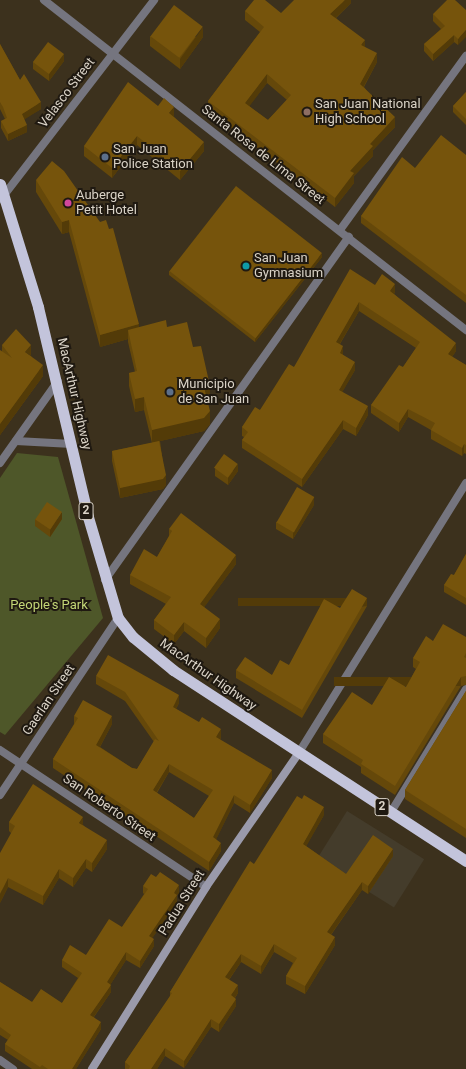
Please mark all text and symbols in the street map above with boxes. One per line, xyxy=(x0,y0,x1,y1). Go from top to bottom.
street label: Velasco Street xyxy=(36,55,98,131)
place label: San Juan National High School xyxy=(315,97,421,128)
street label: Santa Rosa de Lima Street xyxy=(198,102,328,208)
marker: San Juan National High School xyxy=(302,107,312,117)
place label: San Juan Police Station xyxy=(113,142,193,173)
marker: San Juan Police Station xyxy=(100,152,110,162)
place label: Auberge Petit Hotel xyxy=(76,188,137,219)
marker: Auberge Petit Hotel xyxy=(63,198,73,208)
place label: San Juan Gymnasium xyxy=(254,251,323,282)
marker: San Juan Gymnasium xyxy=(241,261,251,271)
street label: MacArthur Highway xyxy=(54,336,94,452)
place label: Municipio de San Juan xyxy=(178,377,249,408)
marker: Municipio de San Juan xyxy=(165,387,175,397)
road number: 2 xyxy=(78,501,94,521)
park label: People's Park xyxy=(10,597,88,613)
street label: MacArthur Highway xyxy=(157,636,259,714)
street label: Gaerlan Street xyxy=(20,662,78,738)
street label: San Roberto Street xyxy=(60,771,158,845)
road number: 2 xyxy=(374,797,390,817)
street label: Padua Street xyxy=(156,867,208,939)

